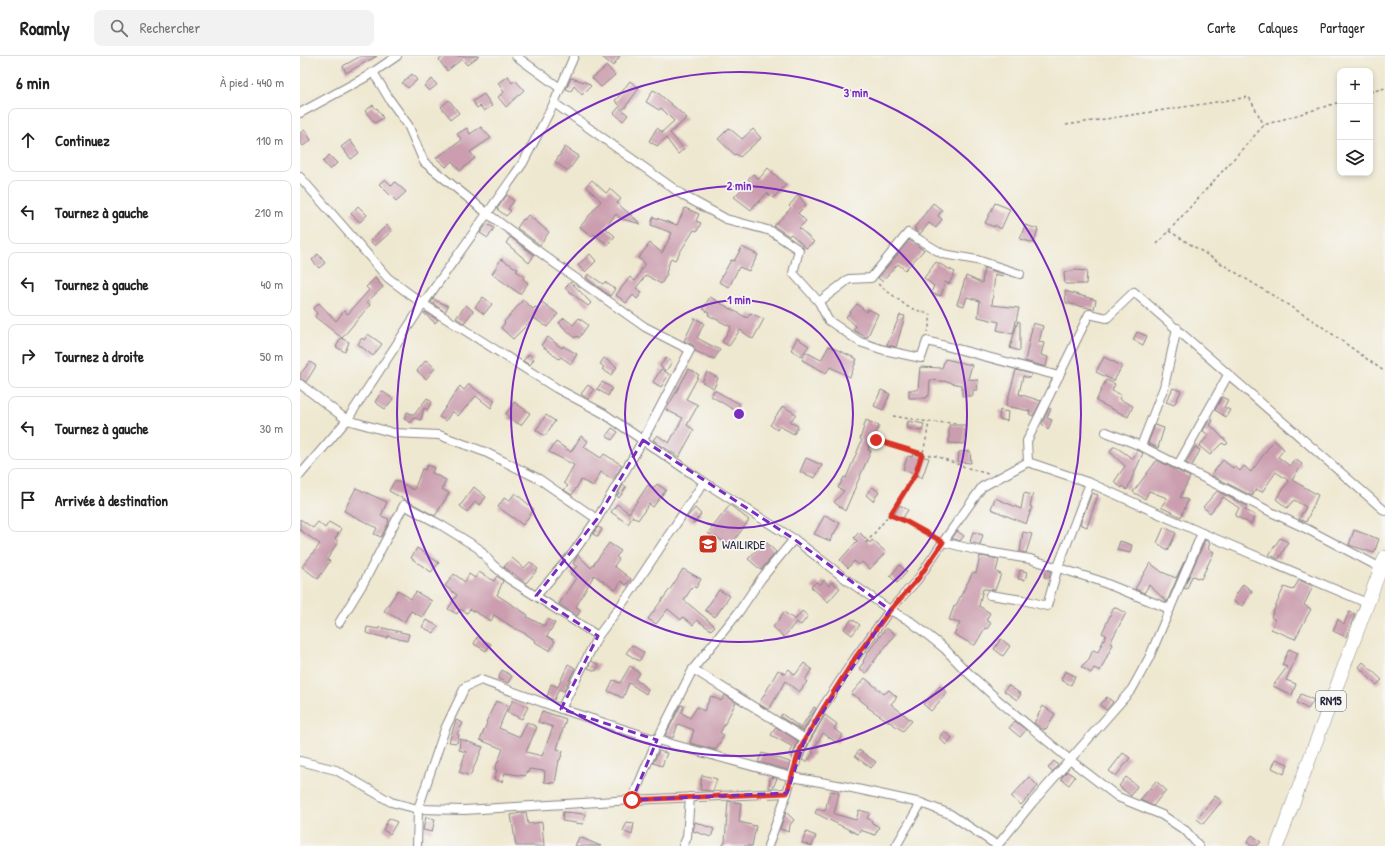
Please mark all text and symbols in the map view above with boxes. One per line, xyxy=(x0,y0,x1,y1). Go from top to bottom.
search box xyxy=(94,10,374,46)
text: Roamly xyxy=(20,15,70,41)
icon: search xyxy=(108,17,130,39)
text: Rechercher xyxy=(140,17,200,38)
text: Carte xyxy=(1207,18,1236,37)
text: Calques xyxy=(1258,18,1298,37)
text: Partager xyxy=(1320,18,1365,37)
map controls xyxy=(1337,68,1373,176)
button: + xyxy=(1337,68,1373,104)
text: 6 min xyxy=(16,71,50,94)
text: À pied · 440 m xyxy=(220,73,284,91)
text: 3 min xyxy=(844,84,869,101)
button: − xyxy=(1337,104,1373,140)
icon: ahead xyxy=(17,129,39,151)
text: Continuez xyxy=(55,130,110,151)
text: 110 m xyxy=(256,131,283,149)
button: layers xyxy=(1337,140,1373,176)
text: 2 min xyxy=(727,177,752,194)
icon: left xyxy=(17,201,39,223)
text: Tournez à gauche xyxy=(55,202,148,223)
text: 210 m xyxy=(255,203,283,221)
icon: left xyxy=(17,273,39,295)
text: Tournez à gauche xyxy=(55,274,148,295)
text: 40 m xyxy=(260,275,283,293)
text: 1 min xyxy=(727,291,751,308)
icon: right xyxy=(17,345,39,367)
text: Tournez à droite xyxy=(55,346,144,367)
text: 50 m xyxy=(260,347,283,365)
centre of rings xyxy=(732,407,746,421)
icon: left xyxy=(17,417,39,439)
text: Tournez à gauche xyxy=(55,418,148,439)
text: 30 m xyxy=(260,419,283,437)
route end xyxy=(867,431,885,449)
icon: arrive xyxy=(17,489,39,511)
text: Arrivée à destination xyxy=(55,490,168,511)
school or university icon: WAILIRDE xyxy=(697,533,719,555)
place label: WAILIRDE xyxy=(722,535,765,553)
road number: RN15 xyxy=(1316,691,1346,711)
route start xyxy=(623,791,641,809)

